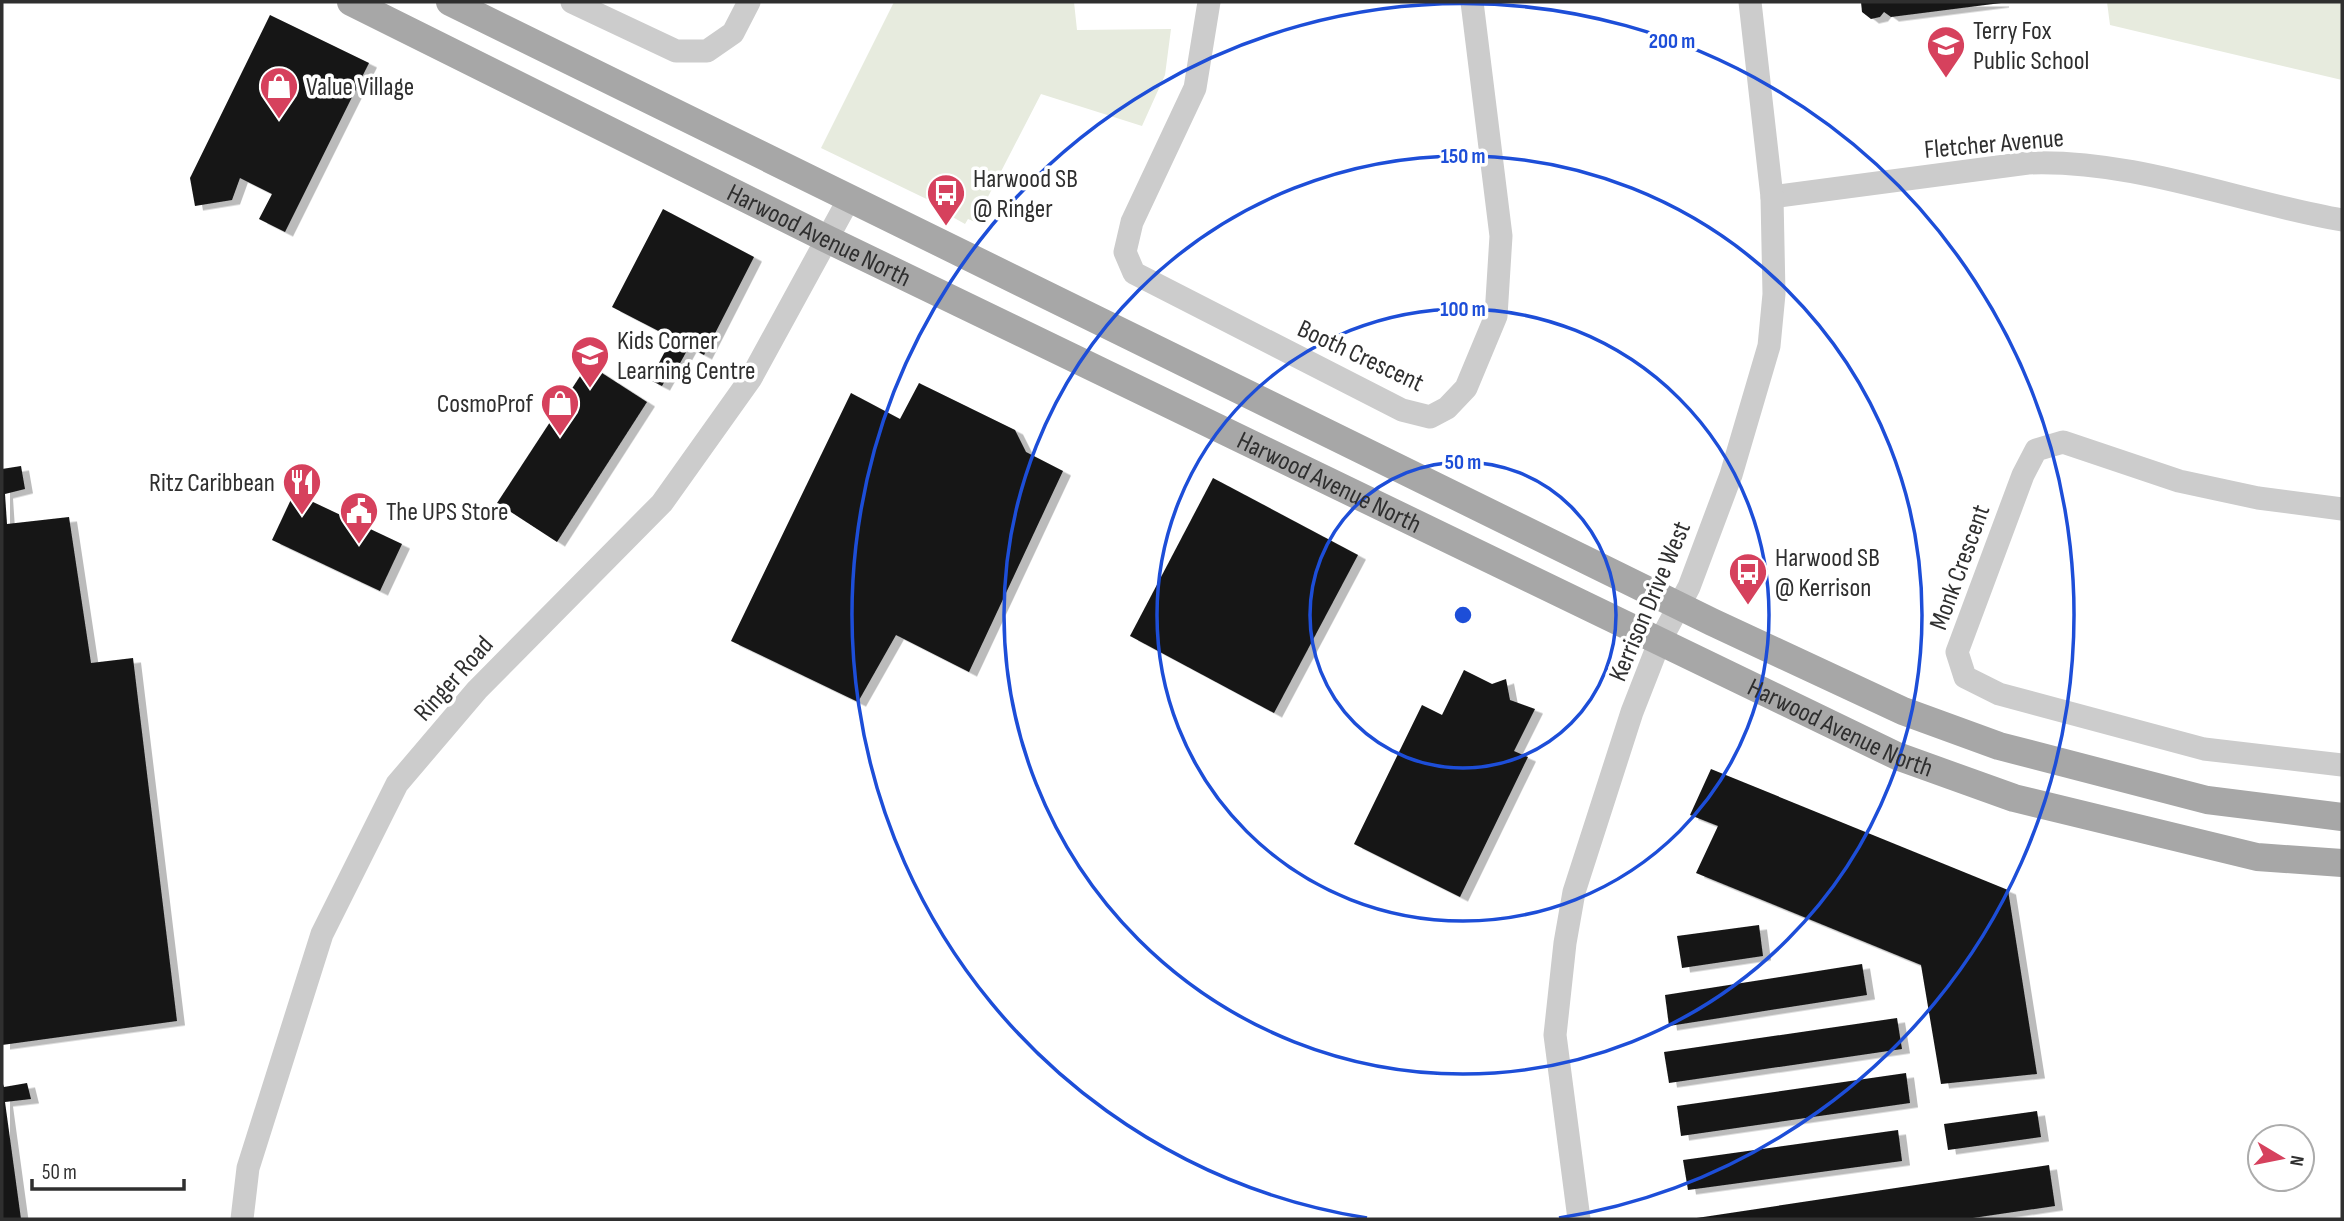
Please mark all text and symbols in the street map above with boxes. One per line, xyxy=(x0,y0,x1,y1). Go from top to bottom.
place label: Terry Fox Public School xyxy=(1973,16,2089,77)
school or university icon: Terry Fox Public School xyxy=(1925,24,1967,79)
text: 200 m xyxy=(1649,29,1695,54)
shop icon: Value Village xyxy=(258,65,300,120)
place label: Value Village xyxy=(306,72,414,103)
street label: Fletcher Avenue xyxy=(1923,123,2065,166)
text: 150 m xyxy=(1441,144,1485,169)
place label: Harwood SB @ Ringer xyxy=(973,164,1078,225)
bus stop icon: Harwood SB @ Ringer xyxy=(925,172,967,227)
street label: Harwood Avenue North xyxy=(722,178,916,294)
text: 100 m xyxy=(1440,297,1486,322)
street label: Booth Crescent xyxy=(1292,314,1428,399)
place label: Kids Corner Learning Centre xyxy=(617,326,755,387)
school or university icon: Kids Corner Learning Centre xyxy=(569,334,611,389)
shop icon: CosmoProf xyxy=(539,382,581,437)
place label: CosmoProf xyxy=(437,389,533,420)
street label: Harwood Avenue North xyxy=(1232,426,1426,541)
text: 50 m xyxy=(1445,450,1481,475)
restaurant icon: Ritz Caribbean xyxy=(281,461,323,516)
place label: Ritz Caribbean xyxy=(149,468,275,499)
public building icon: The UPS Store xyxy=(338,490,380,545)
place label: The UPS Store xyxy=(386,497,508,528)
street label: Monk Crescent xyxy=(1923,501,1997,634)
street label: Kerrison Drive West xyxy=(1603,517,1698,686)
place label: Harwood SB @ Kerrison xyxy=(1775,543,1880,604)
bus stop icon: Harwood SB @ Kerrison xyxy=(1727,551,1769,606)
centre of rings xyxy=(1451,603,1475,627)
street label: Ringer Road xyxy=(408,630,500,728)
street label: Harwood Avenue North xyxy=(1742,672,1937,785)
north arrow xyxy=(2246,1123,2316,1193)
scale bar xyxy=(32,1148,184,1192)
text: N xyxy=(2284,1154,2308,1168)
text: 50 m xyxy=(42,1160,77,1185)

